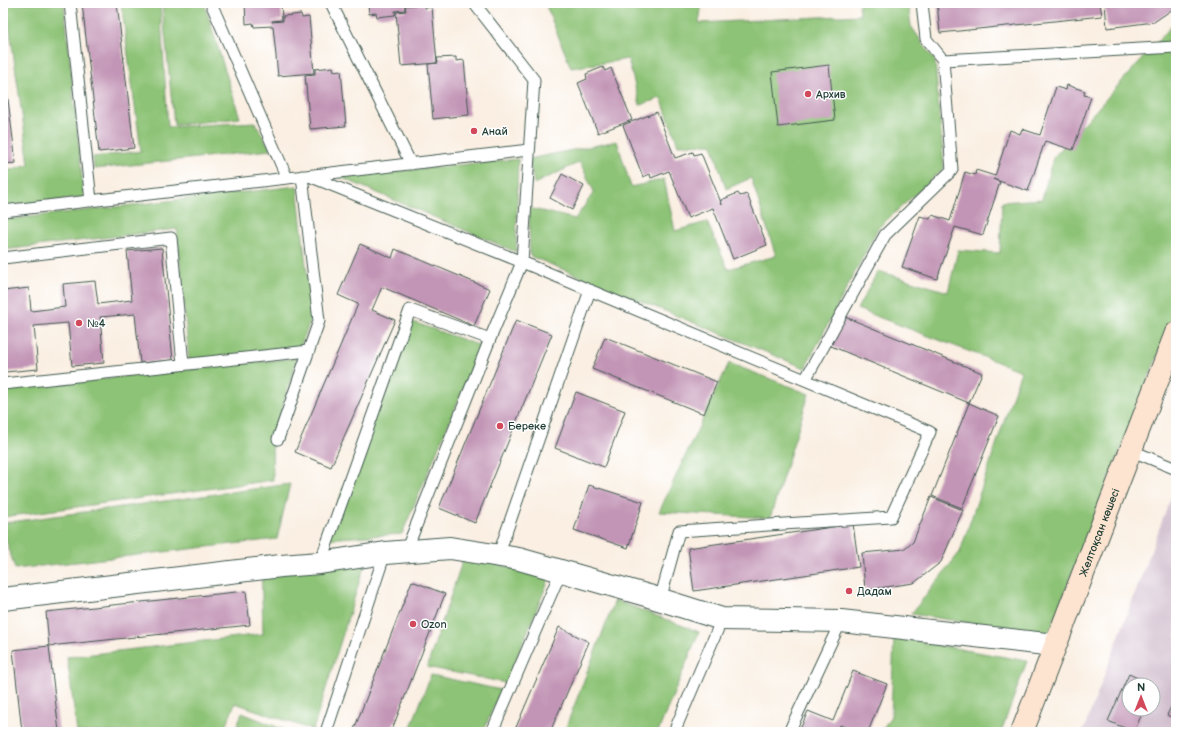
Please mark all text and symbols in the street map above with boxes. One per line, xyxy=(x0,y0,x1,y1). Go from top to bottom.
place label: Архив xyxy=(815,88,846,101)
marker: Архив xyxy=(803,89,813,99)
place label: Анай xyxy=(481,125,508,138)
marker: Анай xyxy=(469,126,479,136)
place label: №4 xyxy=(87,317,106,330)
marker: №4 xyxy=(74,318,84,328)
place label: Береке xyxy=(508,420,546,433)
marker: Береке xyxy=(495,421,505,431)
street label: Желтоқсан көшесі xyxy=(1077,486,1122,579)
place label: Дадам xyxy=(857,585,892,598)
marker: Дадам xyxy=(844,586,854,596)
place label: Ozon xyxy=(421,618,447,631)
marker: Ozon xyxy=(408,619,418,629)
north arrow xyxy=(1121,677,1161,717)
text: N xyxy=(1137,681,1145,694)

